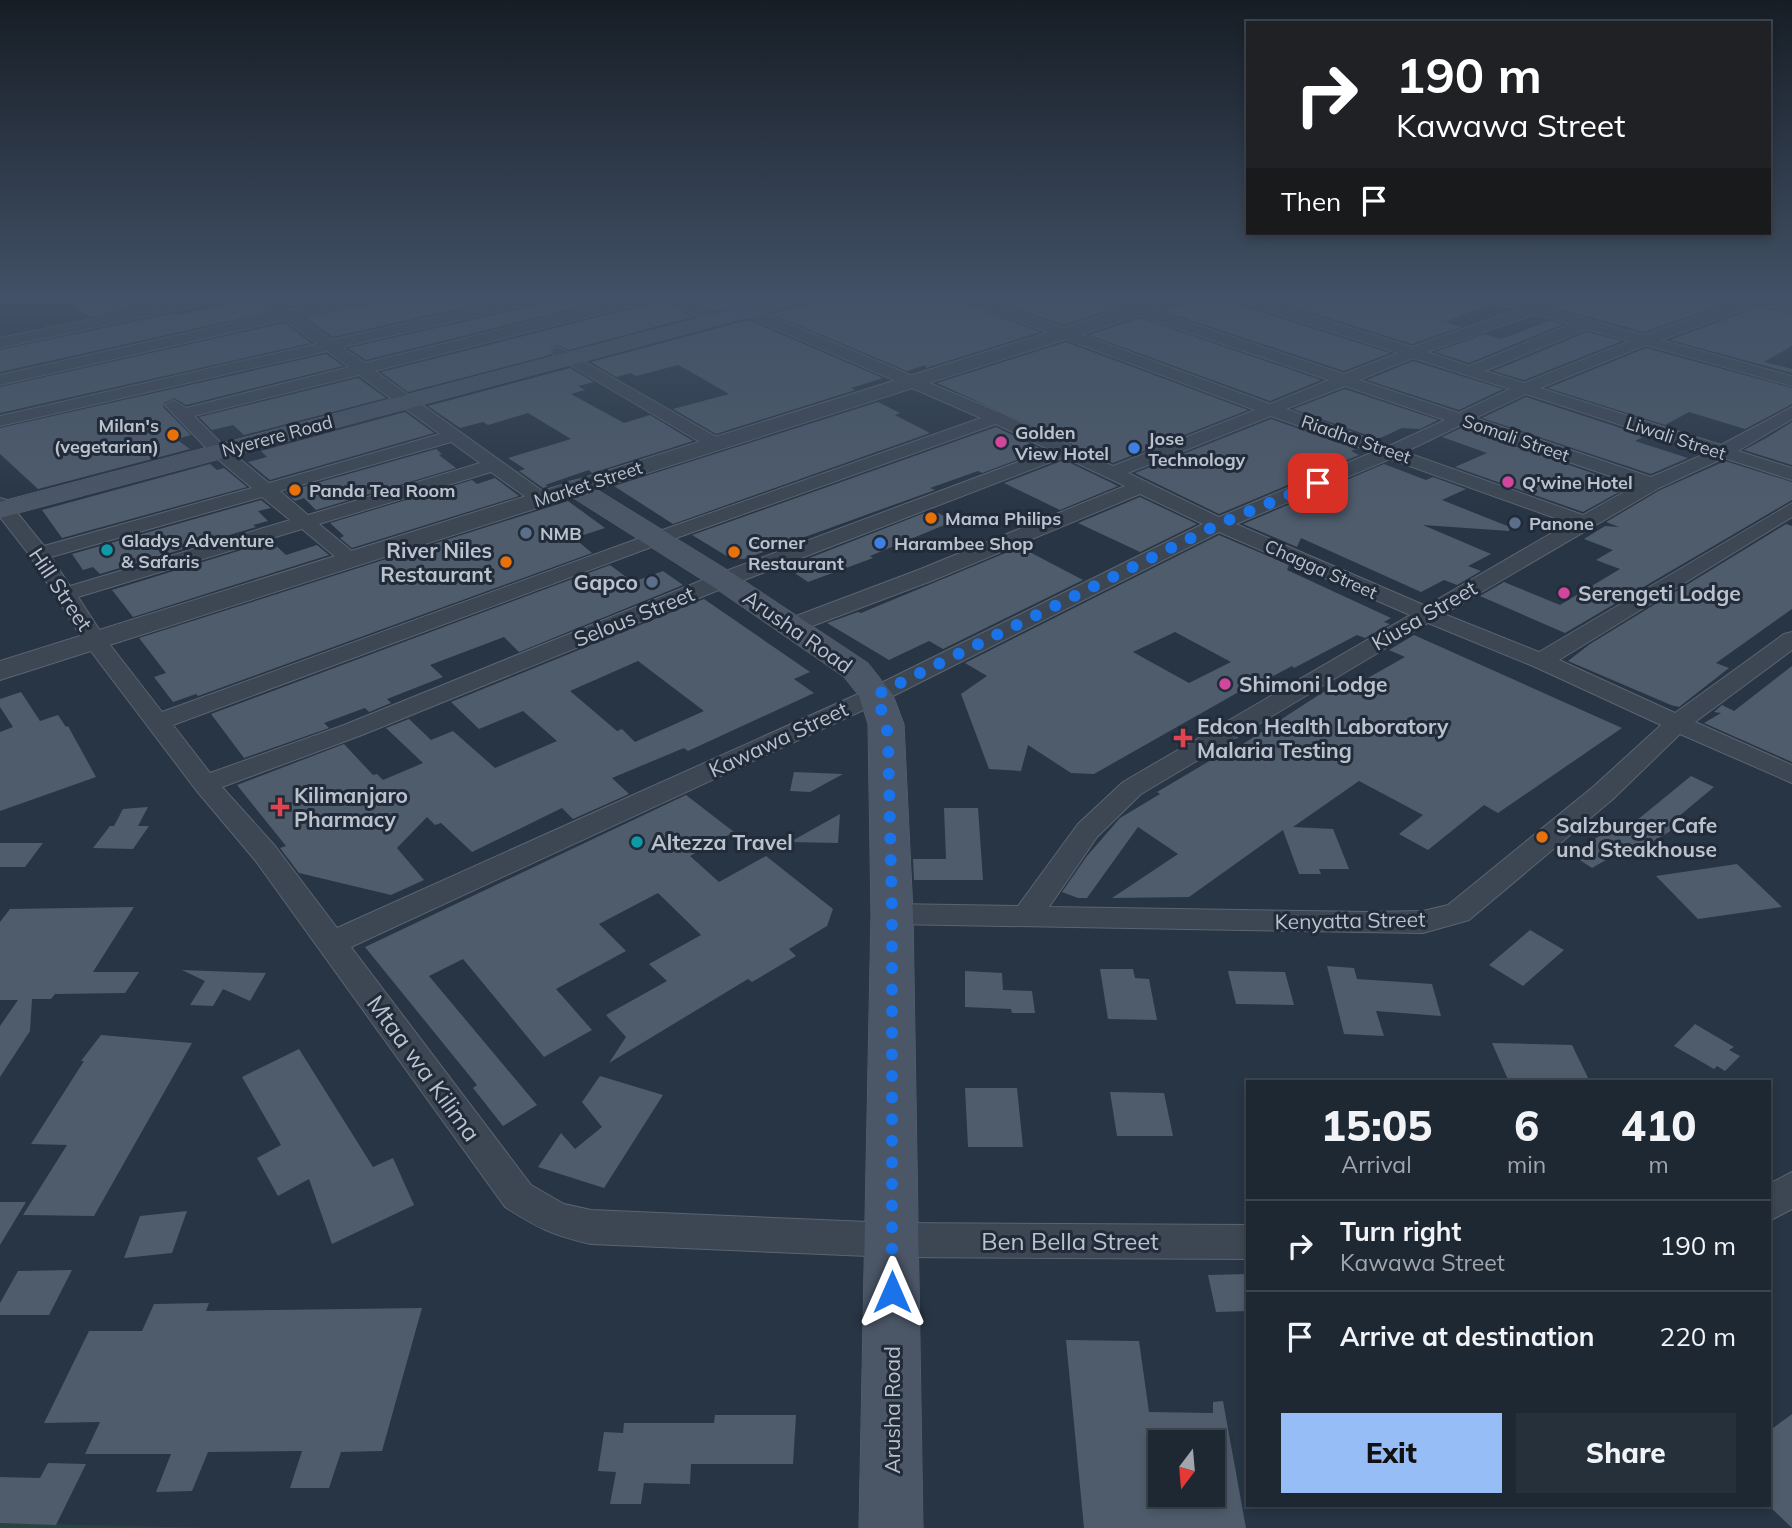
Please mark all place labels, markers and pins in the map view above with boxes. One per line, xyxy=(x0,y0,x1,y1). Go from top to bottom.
place label: Milan's (vegetarian) xyxy=(54,414,159,458)
place label: Golden View Hotel xyxy=(1014,421,1109,465)
marker: Milan's (vegetarian) xyxy=(165,427,181,443)
place label: Jose Technology xyxy=(1148,427,1246,471)
marker: Golden View Hotel xyxy=(993,434,1009,450)
marker: Jose Technology xyxy=(1126,440,1142,456)
pin xyxy=(1288,453,1348,513)
place label: Q'wine Hotel xyxy=(1522,471,1633,494)
marker: Q'wine Hotel xyxy=(1500,474,1516,490)
place label: Panda Tea Room xyxy=(309,479,455,502)
marker: Panda Tea Room xyxy=(287,482,303,498)
place label: Mama Philips xyxy=(945,507,1061,530)
marker: Mama Philips xyxy=(923,510,939,526)
place label: Panone xyxy=(1529,512,1594,535)
marker: Panone xyxy=(1507,515,1523,531)
place label: NMB xyxy=(540,522,582,545)
marker: NMB xyxy=(518,525,534,541)
place label: Gladys Adventure & Safaris xyxy=(121,529,274,573)
place label: Corner Restaurant xyxy=(748,531,844,575)
place label: Harambee Shop xyxy=(894,532,1034,555)
marker: Harambee Shop xyxy=(872,535,888,551)
place label: River Niles Restaurant xyxy=(380,537,492,587)
marker: Gladys Adventure & Safaris xyxy=(99,542,115,558)
marker: Corner Restaurant xyxy=(726,544,742,560)
marker: River Niles Restaurant xyxy=(498,554,514,570)
place label: Gapco xyxy=(574,569,638,595)
marker: Gapco xyxy=(644,574,660,590)
place label: Serengeti Lodge xyxy=(1578,580,1741,606)
marker: Serengeti Lodge xyxy=(1556,585,1572,601)
place label: Shimoni Lodge xyxy=(1239,671,1388,697)
marker: Shimoni Lodge xyxy=(1217,676,1233,692)
place label: Edcon Health Laboratory Malaria Testing xyxy=(1197,713,1449,763)
marker: Edcon Health Laboratory Malaria Testing xyxy=(1175,730,1191,746)
place label: Kilimanjaro Pharmacy xyxy=(294,782,408,832)
marker: Kilimanjaro Pharmacy xyxy=(272,799,288,815)
place label: Salzburger Cafe und Steakhouse xyxy=(1556,812,1717,862)
place label: Altezza Travel xyxy=(651,829,793,855)
marker: Salzburger Cafe und Steakhouse xyxy=(1534,829,1550,845)
marker: Altezza Travel xyxy=(629,834,645,850)

